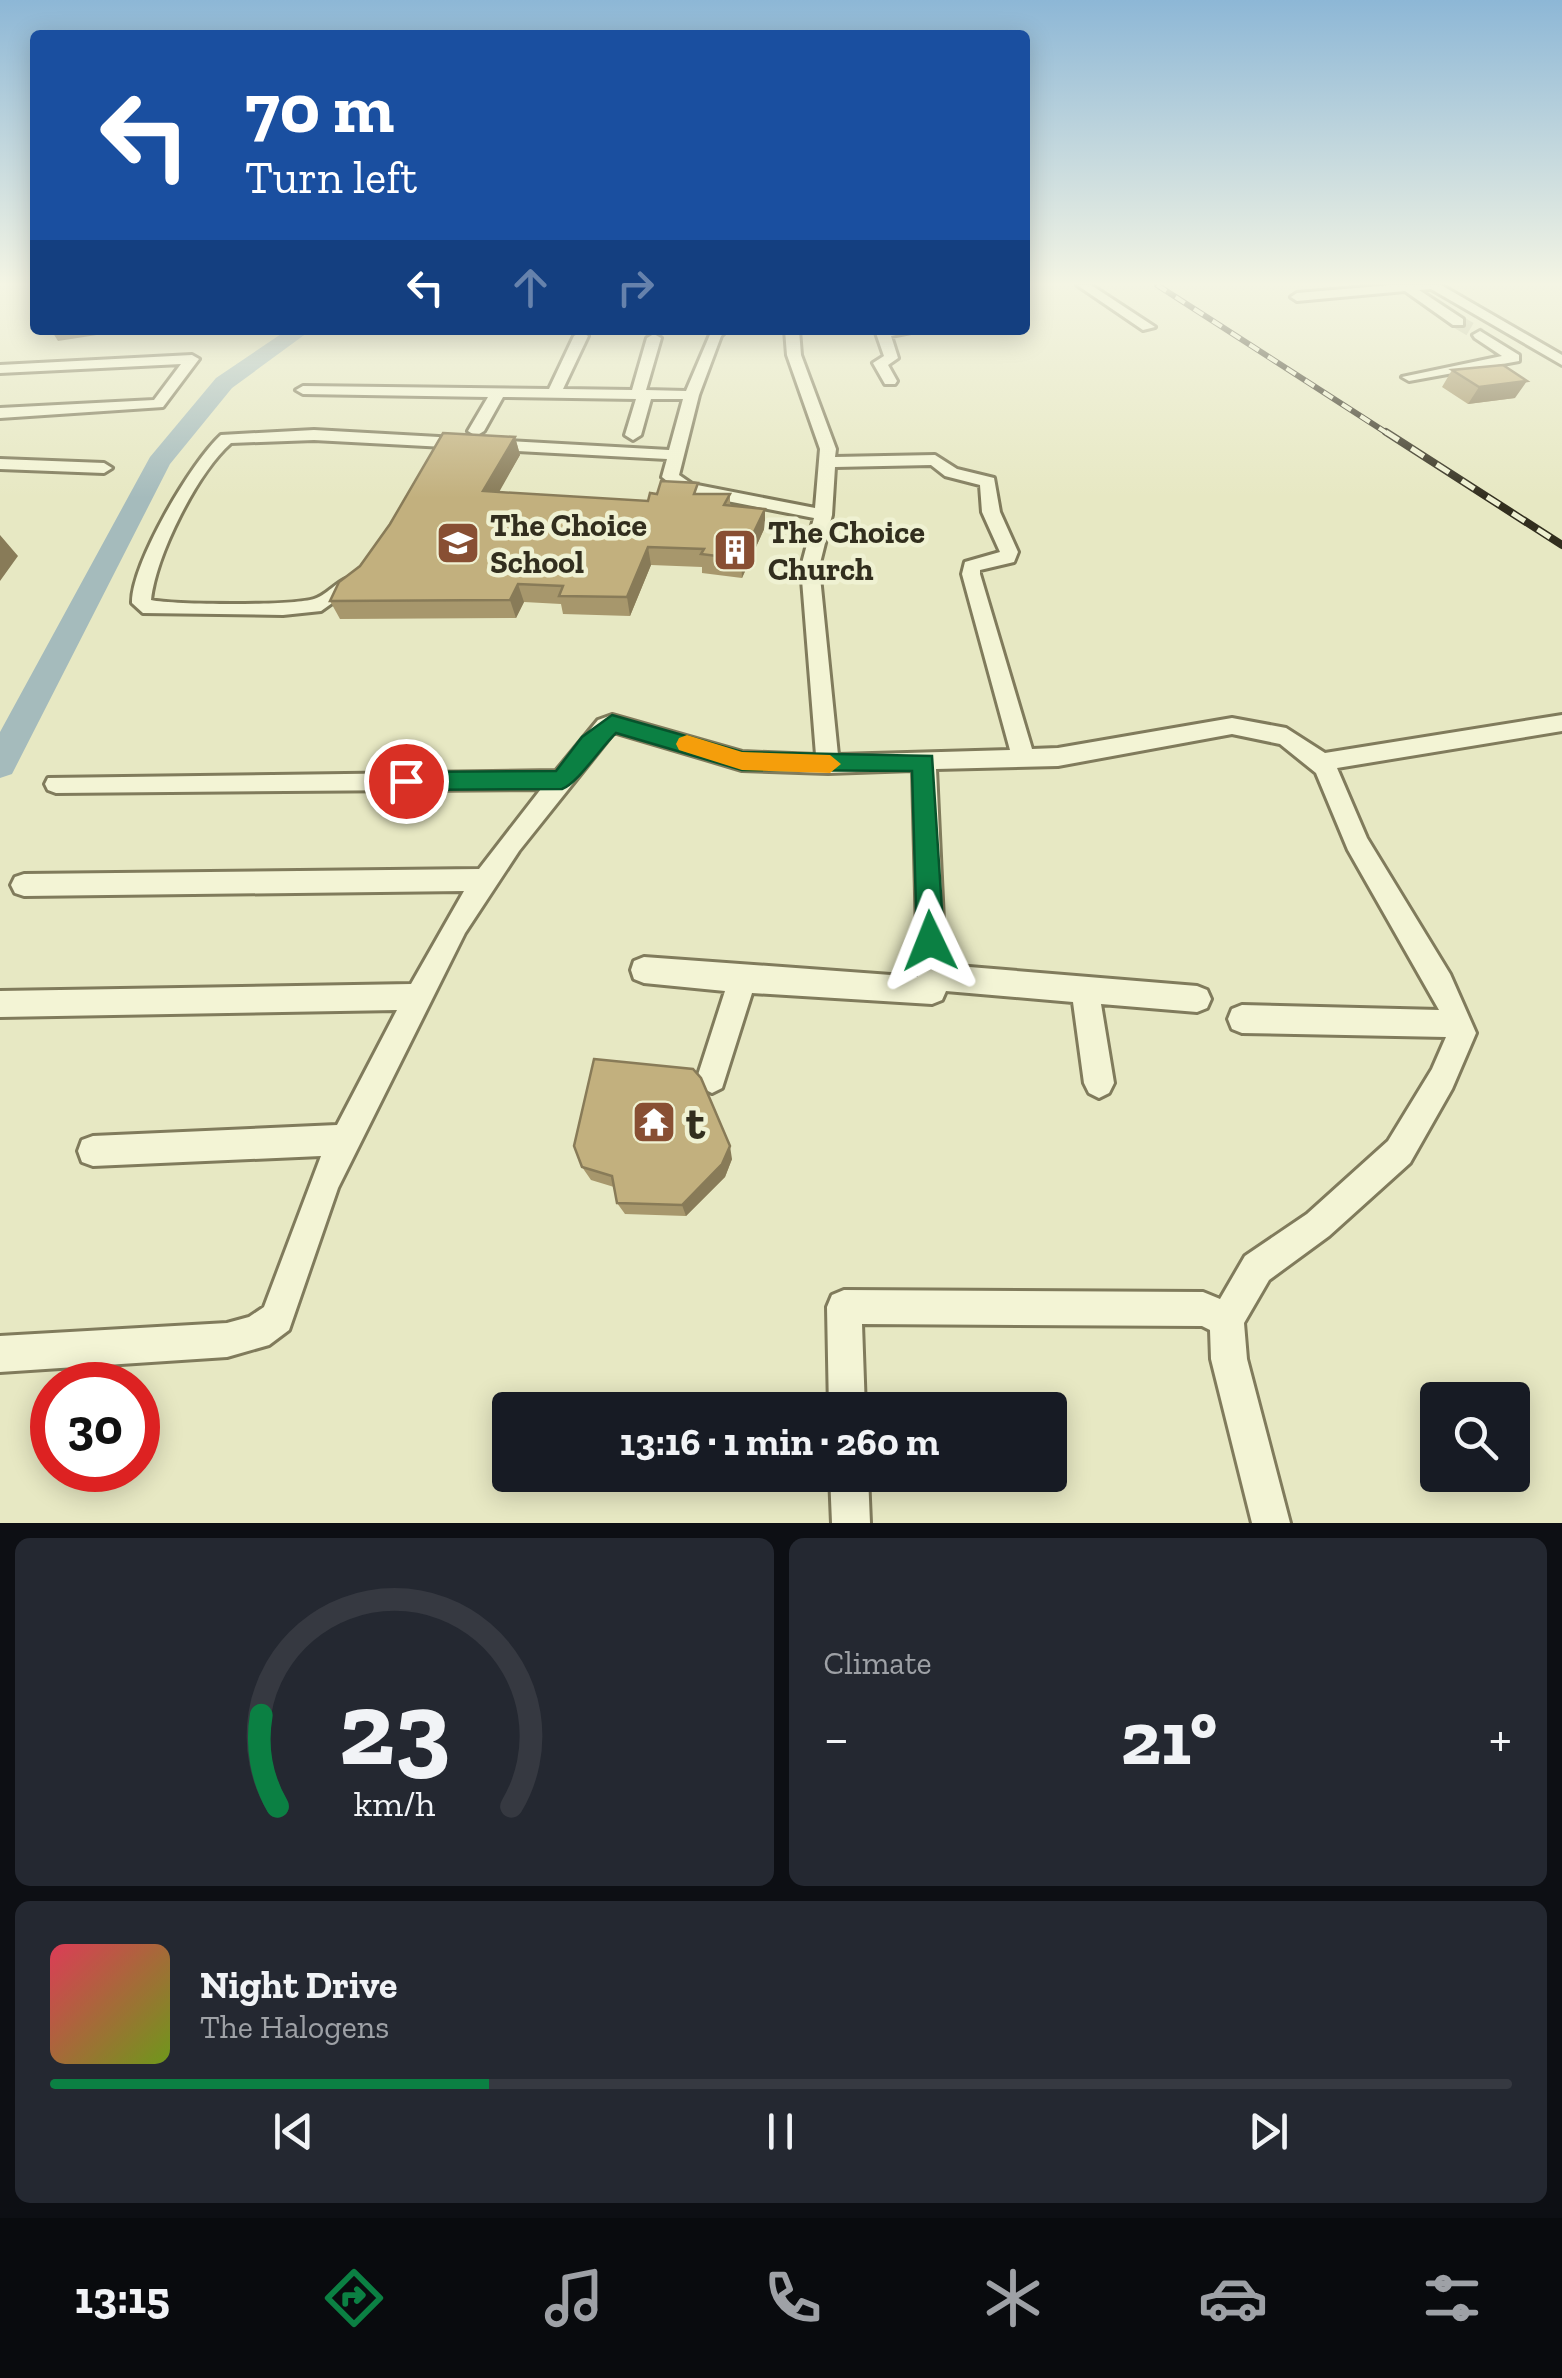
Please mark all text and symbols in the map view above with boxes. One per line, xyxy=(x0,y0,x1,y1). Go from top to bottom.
text: 70 m xyxy=(245,66,394,150)
icon: left xyxy=(80,70,210,200)
text: Turn left xyxy=(245,151,417,205)
icon: left xyxy=(398,260,453,315)
icon: ahead xyxy=(503,260,558,315)
icon: right xyxy=(608,260,663,315)
place label: The Choice School xyxy=(490,506,647,581)
place label: The Choice Church xyxy=(768,513,925,588)
school or university icon: The Choice School xyxy=(435,520,481,566)
building icon: The Choice Church xyxy=(712,527,758,573)
pin xyxy=(364,739,449,824)
icon: arrive xyxy=(379,754,434,809)
position arrow xyxy=(878,889,982,993)
place label: t xyxy=(686,1094,706,1151)
temple icon: t xyxy=(631,1099,677,1145)
speed limit sign: 30 xyxy=(30,1362,160,1492)
map controls xyxy=(1420,1382,1530,1492)
button: search xyxy=(1420,1382,1530,1492)
text: 13:16 · 1 min · 260 m xyxy=(620,1419,939,1465)
text: Climate xyxy=(824,1644,932,1682)
text: 23 xyxy=(339,1666,450,1791)
text: 21° xyxy=(1121,1693,1217,1783)
text: − xyxy=(824,1705,849,1771)
text: + xyxy=(1489,1705,1512,1771)
text: km/h xyxy=(353,1782,435,1825)
text: Night Drive xyxy=(200,1962,397,2008)
text: The Halogens xyxy=(200,2008,389,2046)
icon: previous xyxy=(266,2104,321,2159)
icon: pause xyxy=(753,2104,808,2159)
icon: next xyxy=(1241,2104,1296,2159)
icon: directions xyxy=(319,2263,389,2333)
icon: music xyxy=(539,2263,609,2333)
icon: phone xyxy=(758,2263,828,2333)
icon: climate xyxy=(978,2263,1048,2333)
icon: car xyxy=(1198,2263,1268,2333)
icon: filters xyxy=(1417,2263,1487,2333)
text: 13:15 xyxy=(75,2271,170,2325)

